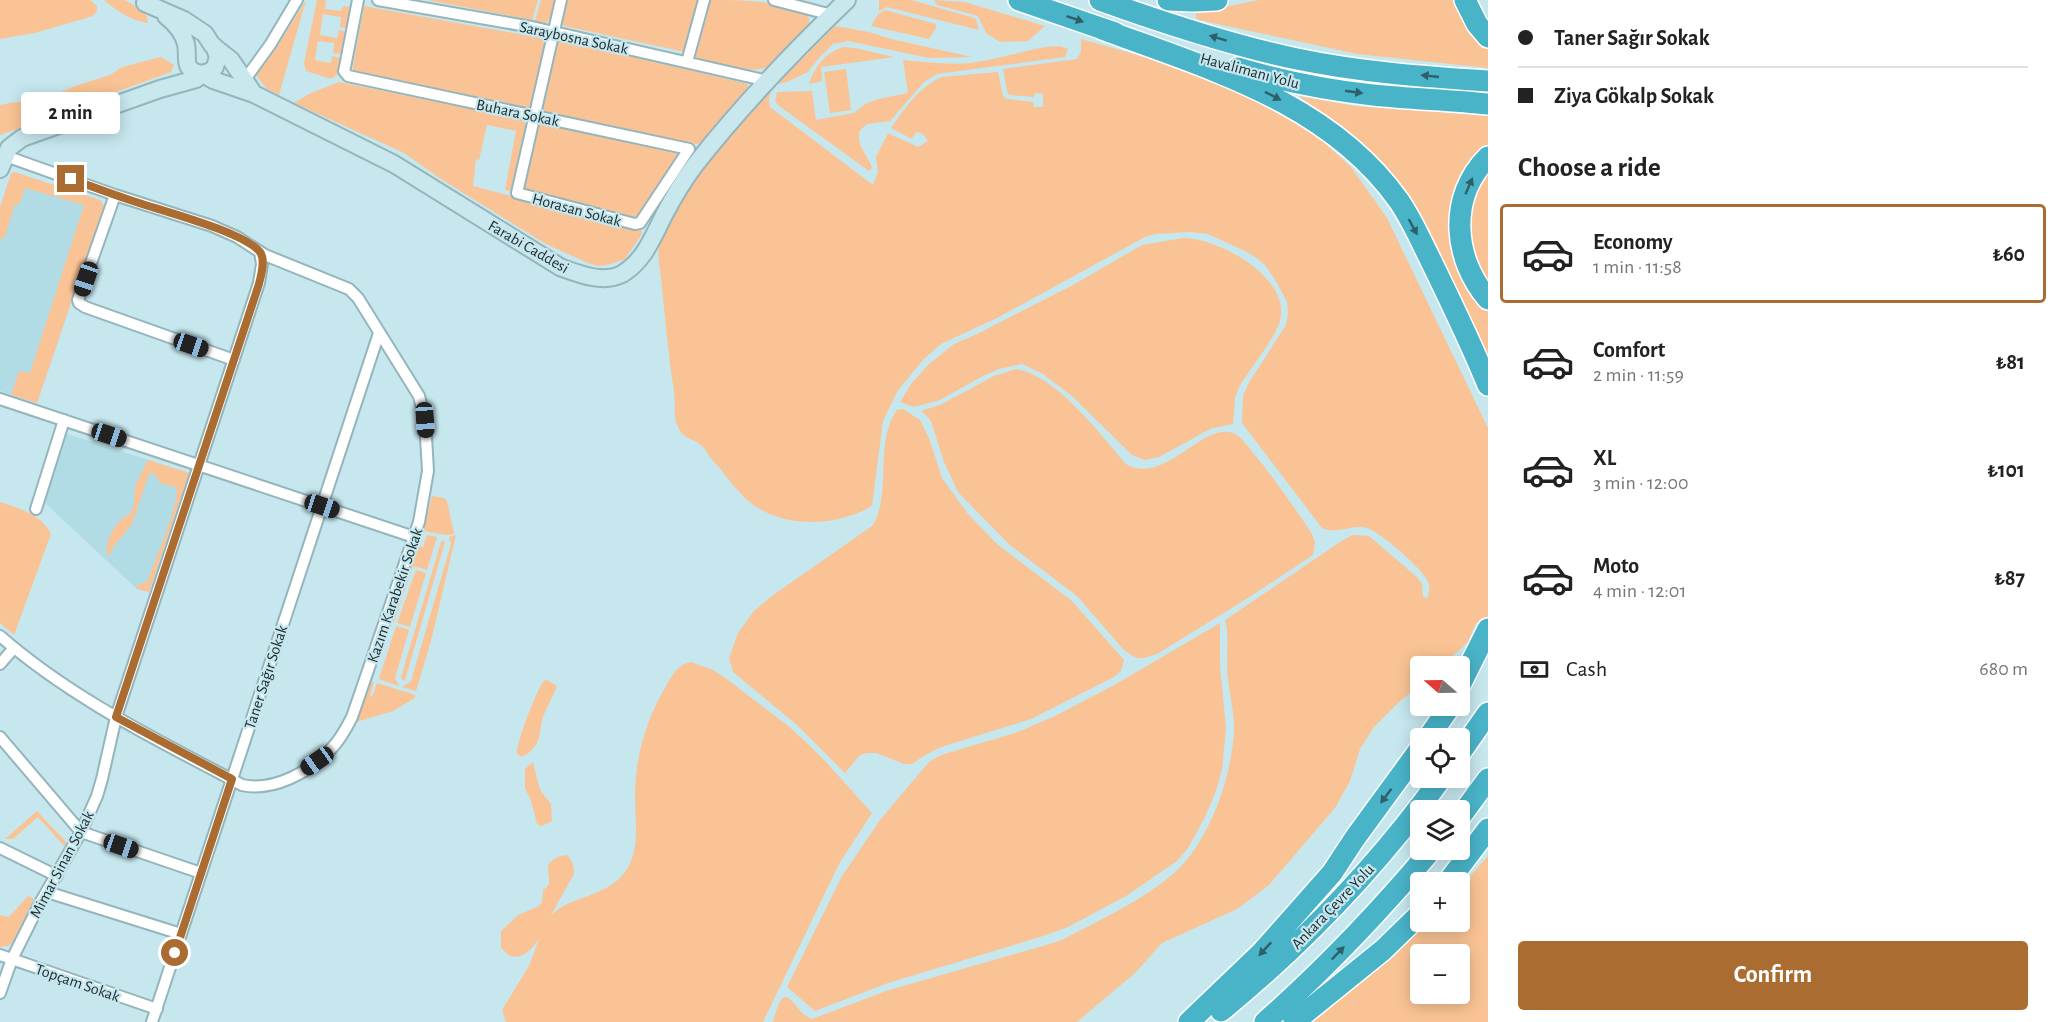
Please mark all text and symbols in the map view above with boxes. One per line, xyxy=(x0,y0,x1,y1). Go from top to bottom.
one-way arrow xyxy=(1066,15,1084,25)
street label: Saraybosna Sokak xyxy=(518,19,630,58)
text: Taner Sağır Sokak xyxy=(1554,27,1710,49)
one-way arrow xyxy=(1209,33,1227,42)
street label: Havalimanı Yolu xyxy=(1199,50,1301,92)
one-way arrow xyxy=(1420,71,1439,81)
text: Ziya Gökalp Sokak xyxy=(1554,85,1714,107)
one-way arrow xyxy=(1345,88,1364,97)
one-way arrow xyxy=(1265,91,1282,101)
callout: 2 min xyxy=(22,92,121,134)
street label: Buhara Sokak xyxy=(475,96,561,130)
text: 2 min xyxy=(48,103,93,123)
text: Choose a ride xyxy=(1518,154,1661,181)
route end xyxy=(57,165,84,192)
one-way arrow xyxy=(1465,177,1474,195)
street label: Horasan Sokak xyxy=(530,190,624,230)
street label: Farabi Caddesi xyxy=(485,217,572,276)
one-way arrow xyxy=(1408,218,1418,235)
icon: car xyxy=(1521,227,1575,281)
text: Economy xyxy=(1593,231,1673,253)
text: ₺60 xyxy=(1993,243,2025,265)
text: 1 min · 11:58 xyxy=(1593,257,1682,277)
car xyxy=(72,259,100,299)
car xyxy=(171,331,211,359)
icon: car xyxy=(1521,335,1575,389)
text: Comfort xyxy=(1593,339,1665,361)
text: ₺81 xyxy=(1996,351,2025,373)
text: 2 min · 11:59 xyxy=(1593,365,1684,385)
car xyxy=(415,401,435,439)
car xyxy=(89,421,129,449)
icon: car xyxy=(1521,443,1575,497)
text: XL xyxy=(1593,447,1616,469)
text: ₺101 xyxy=(1987,459,2025,481)
text: 3 min · 12:00 xyxy=(1593,473,1689,493)
car xyxy=(302,492,342,520)
street label: Kazım Karabekir Sokak xyxy=(364,525,426,665)
icon: car xyxy=(1521,551,1575,605)
text: Moto xyxy=(1593,555,1639,577)
text: ₺87 xyxy=(1994,567,2025,589)
text: 4 min · 12:01 xyxy=(1593,581,1686,601)
street label: Taner Sağır Sokak xyxy=(242,623,291,731)
icon: cash xyxy=(1518,653,1551,686)
north arrow xyxy=(1410,656,1470,716)
map controls xyxy=(1410,656,1470,1004)
text: Cash xyxy=(1566,658,1607,680)
text: 680 m xyxy=(1979,659,2028,679)
button: locate xyxy=(1410,728,1470,788)
car xyxy=(297,743,337,779)
one-way arrow xyxy=(1381,789,1393,804)
button: layers xyxy=(1410,800,1470,860)
street label: Mimar Sinan Sokak xyxy=(27,808,97,921)
car xyxy=(101,832,141,860)
street label: Ankara Çevre Yolu xyxy=(1288,861,1377,952)
button: + xyxy=(1410,872,1470,932)
route start xyxy=(161,939,188,966)
one-way arrow xyxy=(1259,941,1273,955)
button: Confirm xyxy=(1518,941,2028,1010)
button: − xyxy=(1410,944,1470,1004)
one-way arrow xyxy=(1331,947,1345,961)
street label: Topçam Sokak xyxy=(33,961,123,1005)

